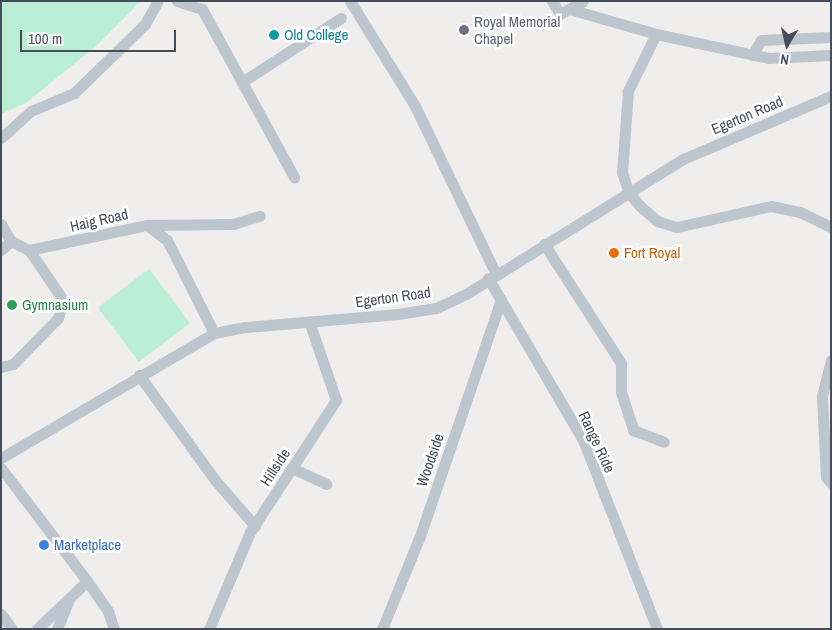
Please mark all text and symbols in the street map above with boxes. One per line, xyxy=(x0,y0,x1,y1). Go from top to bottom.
place label: Royal Memorial Chapel xyxy=(474,12,560,47)
scale bar xyxy=(22,20,179,52)
north arrow xyxy=(762,20,812,70)
marker: Royal Memorial Chapel xyxy=(458,24,470,36)
place label: Old College xyxy=(284,26,348,44)
text: 100 m xyxy=(28,28,62,49)
marker: Old College xyxy=(268,29,280,41)
text: N xyxy=(779,50,790,69)
street label: Egerton Road xyxy=(709,92,785,138)
street label: Haig Road xyxy=(68,205,130,235)
place label: Fort Royal xyxy=(624,244,680,262)
marker: Fort Royal xyxy=(608,247,620,259)
street label: Egerton Road xyxy=(354,283,432,311)
place label: Gymnasium xyxy=(22,296,88,314)
marker: Gymnasium xyxy=(6,299,18,311)
street label: Range Ride xyxy=(575,408,619,476)
street label: Woodside xyxy=(413,431,447,489)
street label: Hillside xyxy=(256,445,294,489)
place label: Marketplace xyxy=(54,536,121,554)
marker: Marketplace xyxy=(38,539,50,551)

